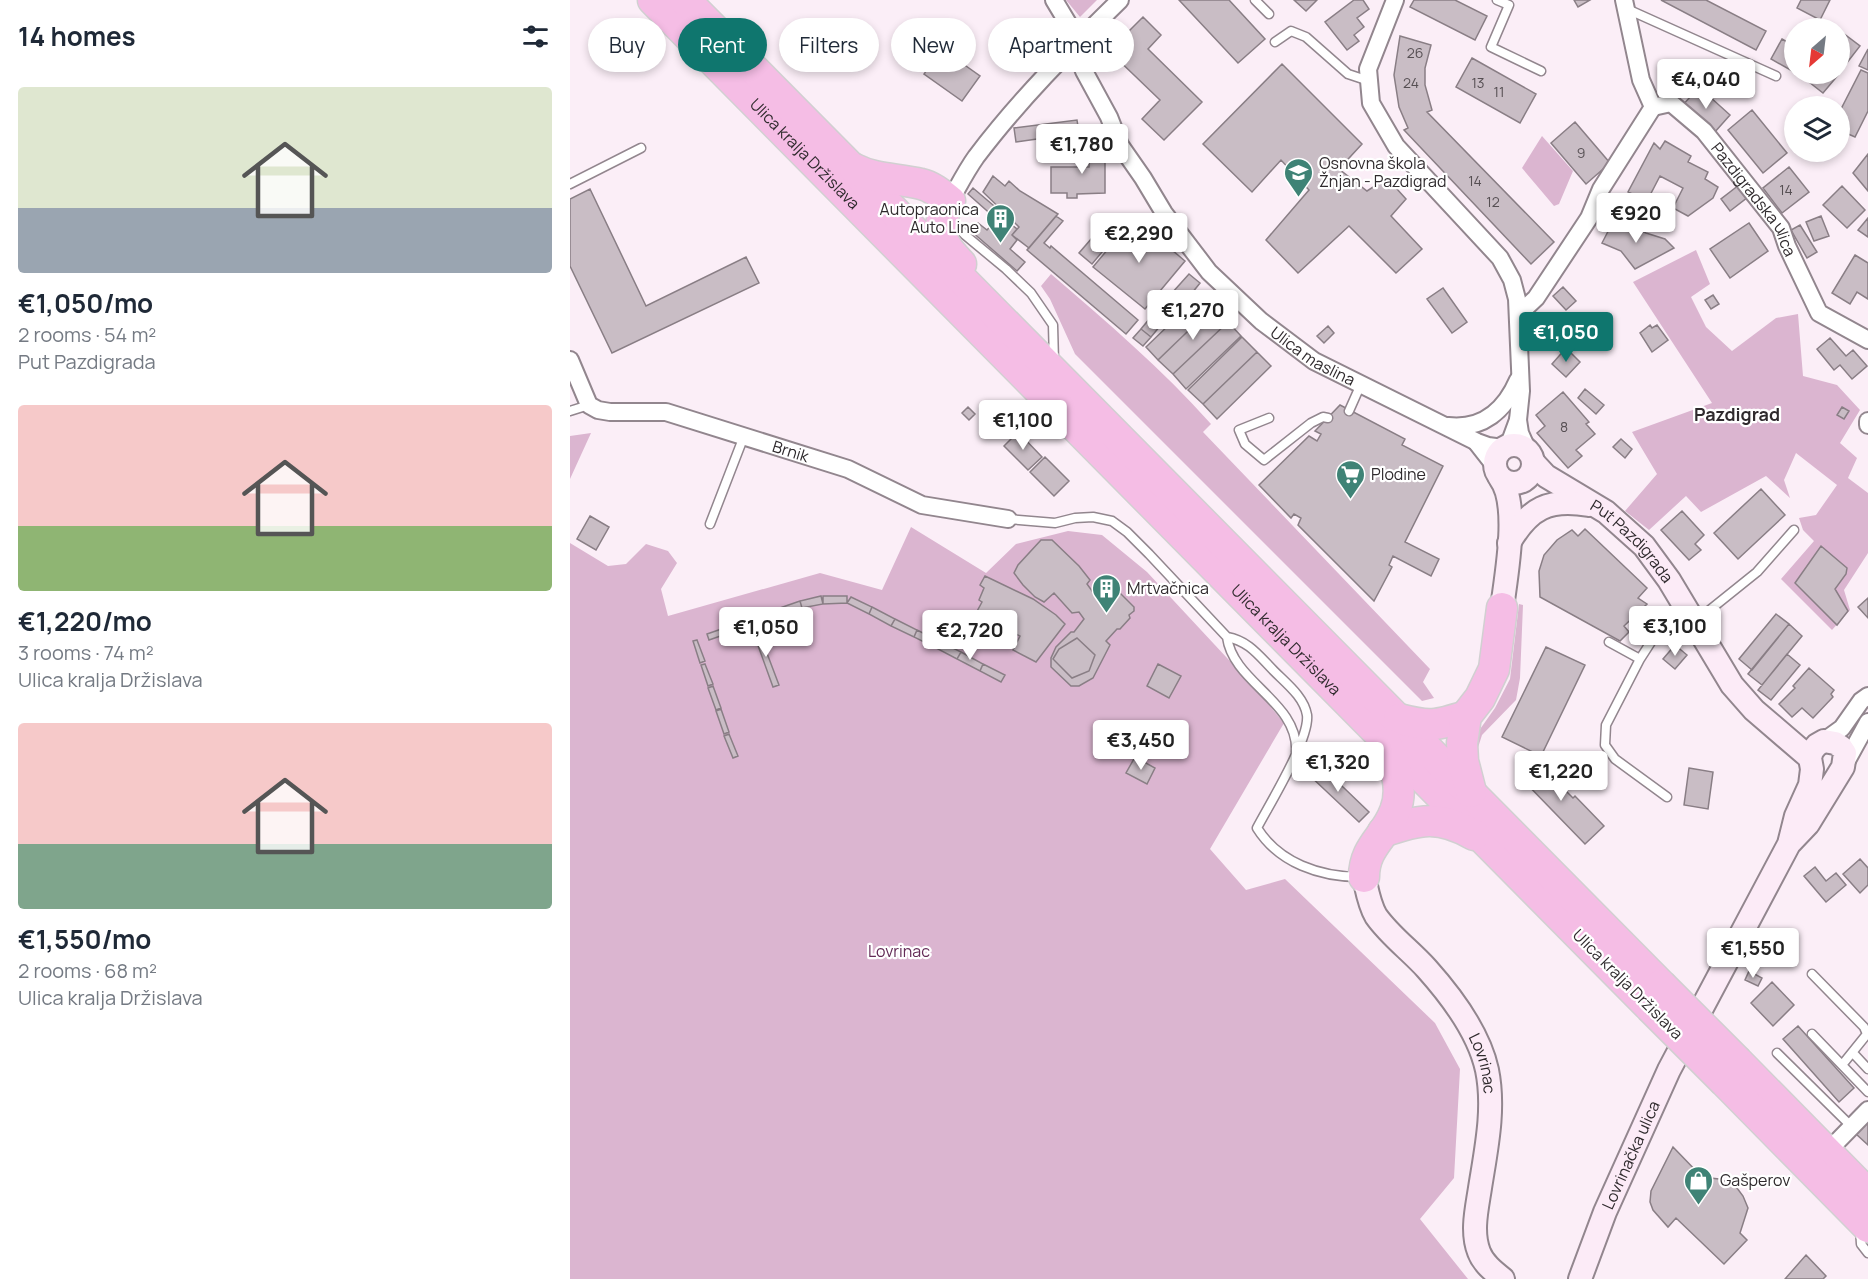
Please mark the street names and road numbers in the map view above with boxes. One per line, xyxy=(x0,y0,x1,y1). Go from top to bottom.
street label: Ulica kralja Držislava xyxy=(745,93,865,214)
street label: Pazdigradska ulica xyxy=(1706,138,1801,260)
street label: Ulica maslina xyxy=(1266,321,1359,391)
street label: Brnik xyxy=(770,435,813,467)
street label: Put Pazdigrada xyxy=(1586,494,1678,587)
street label: Ulica kralja Držislava xyxy=(1226,579,1346,700)
street label: Ulica kralja Držislava xyxy=(1568,924,1688,1044)
street label: Lovrinac xyxy=(1464,1029,1501,1095)
street label: Lovrinačka ulica xyxy=(1597,1097,1665,1213)

